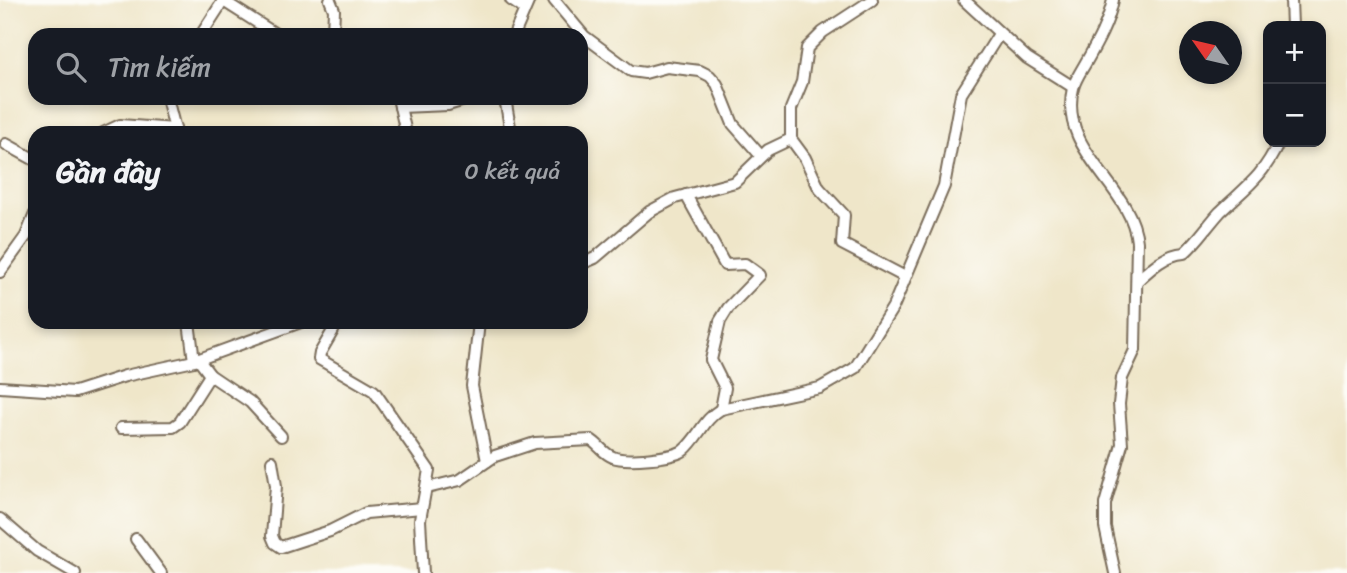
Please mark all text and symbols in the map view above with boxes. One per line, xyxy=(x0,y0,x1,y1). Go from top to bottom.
north arrow xyxy=(1179,21,1242,84)
map controls xyxy=(1263,21,1326,147)
button: + xyxy=(1263,21,1326,84)
search box xyxy=(28,28,588,105)
text: Tìm kiếm xyxy=(108,44,211,90)
icon: search xyxy=(52,48,90,86)
button: − xyxy=(1263,84,1326,147)
text: Gần đây xyxy=(56,145,160,199)
text: 0 kết quả xyxy=(464,151,560,192)

